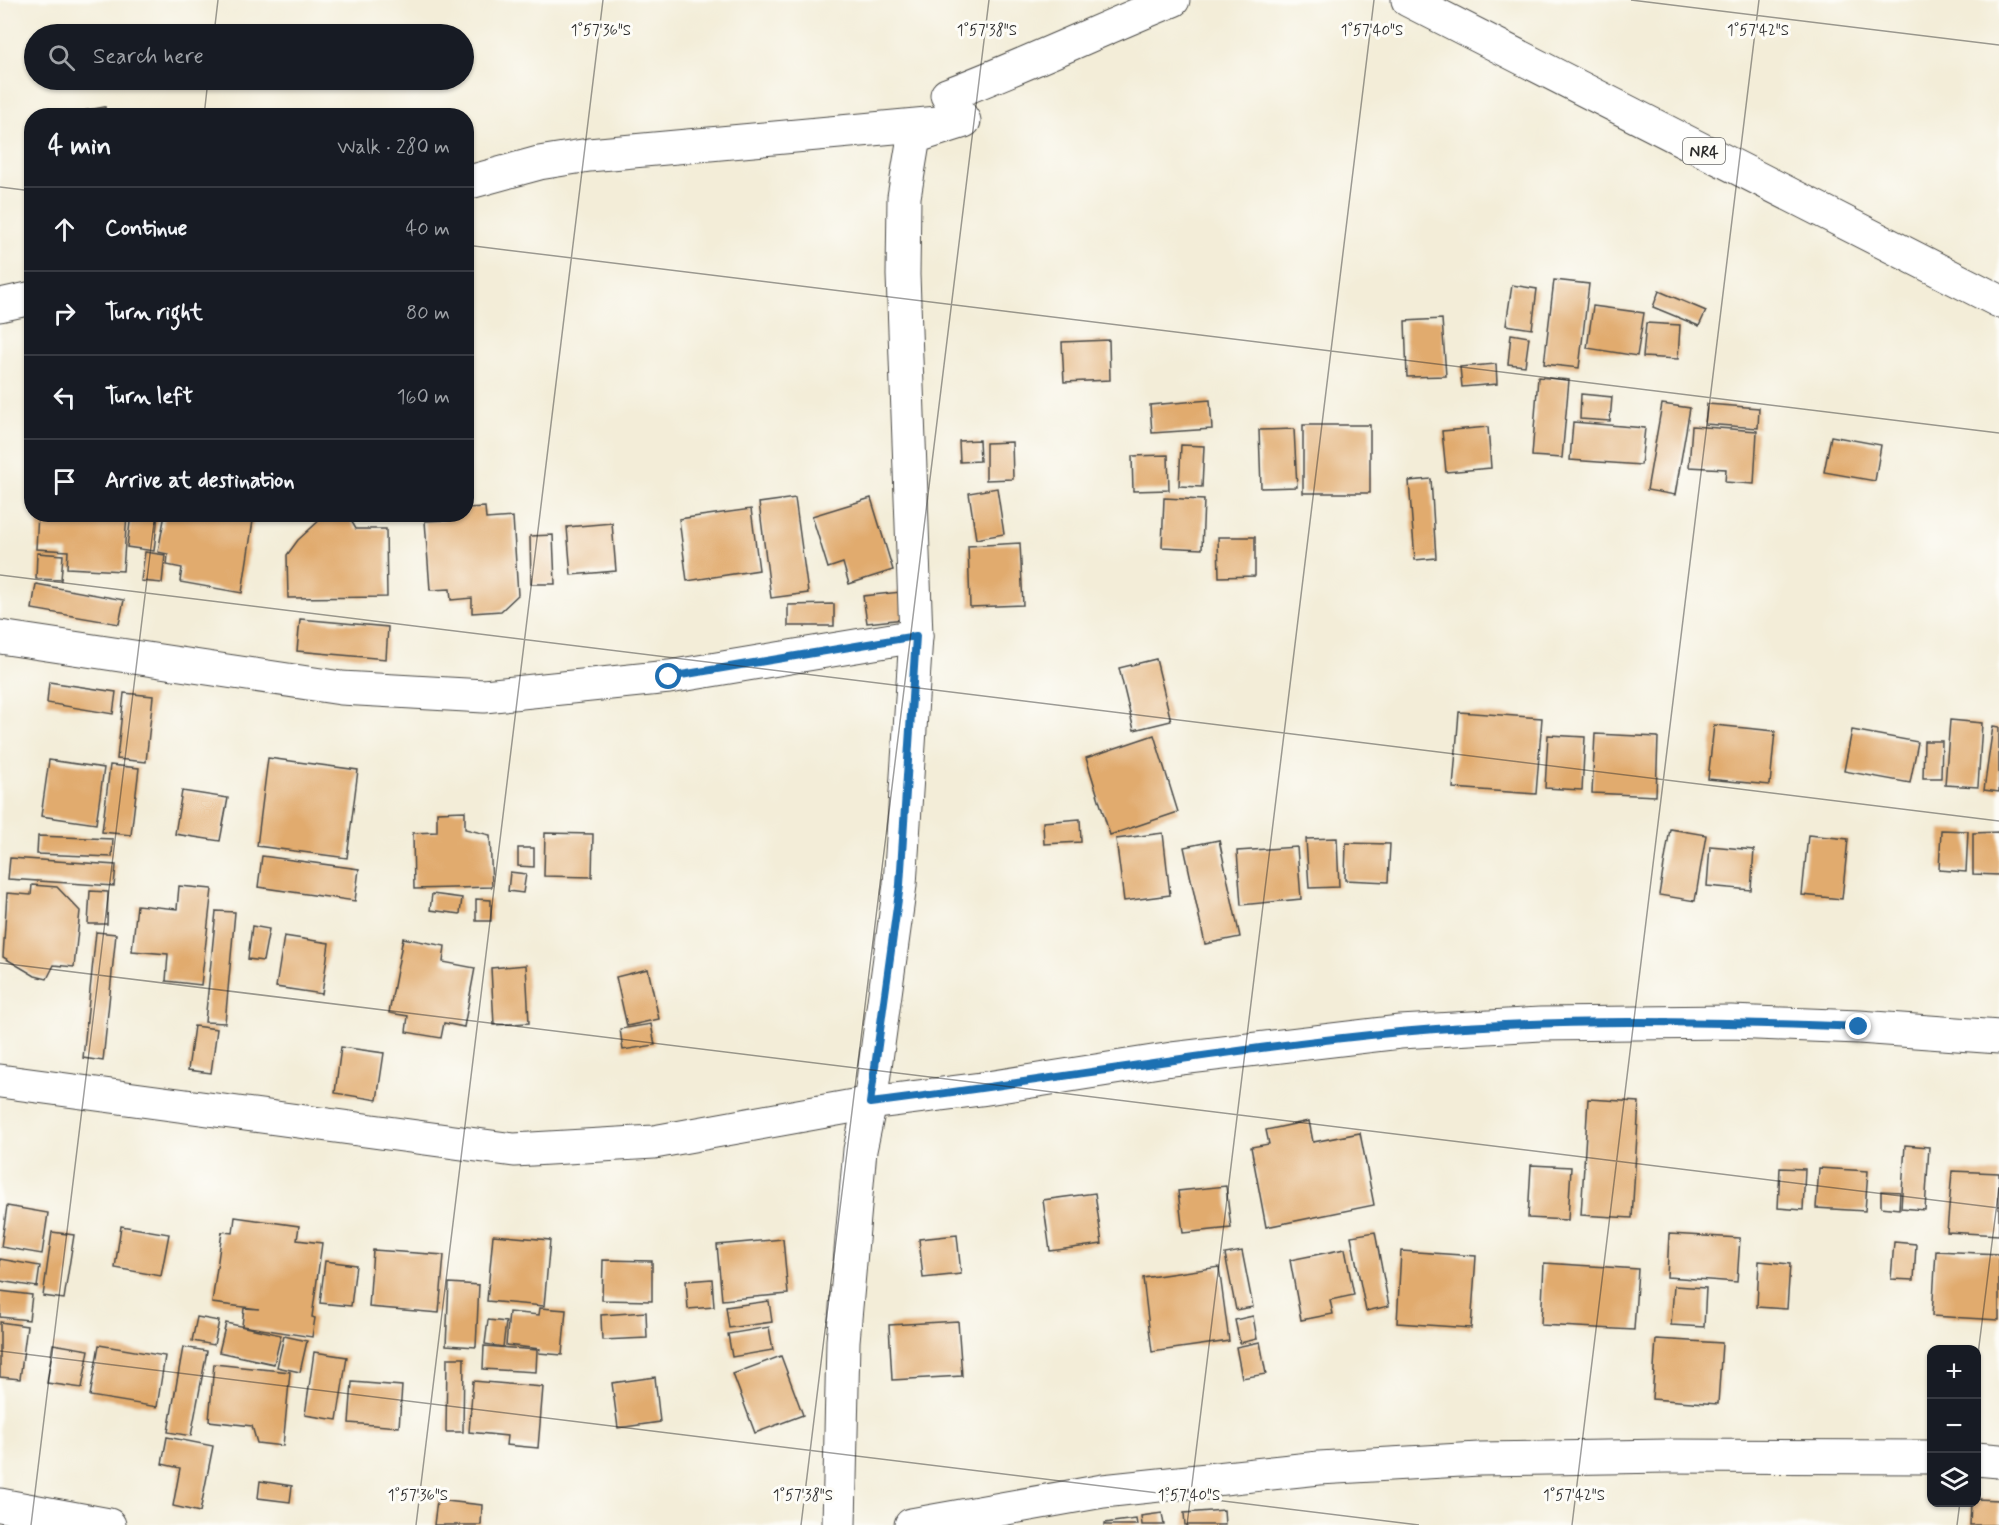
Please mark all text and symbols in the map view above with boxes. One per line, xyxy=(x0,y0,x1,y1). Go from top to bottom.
text: 1°57'36"S xyxy=(571,21,631,41)
text: 1°57'38"S xyxy=(957,21,1017,41)
text: 1°57'40"S xyxy=(1341,21,1403,41)
text: 1°57'42"S xyxy=(1727,21,1789,41)
search box xyxy=(24,24,474,90)
icon: search xyxy=(45,41,78,74)
text: Search here xyxy=(93,43,204,71)
text: 4 min xyxy=(48,130,111,164)
text: Walk · 280 m xyxy=(337,134,450,161)
road number: NR4 xyxy=(1683,138,1725,164)
icon: ahead xyxy=(48,213,81,246)
text: Continue xyxy=(105,215,187,243)
text: 40 m xyxy=(406,216,450,243)
icon: right xyxy=(48,297,81,330)
text: Turn right xyxy=(105,299,203,327)
text: 80 m xyxy=(406,300,450,327)
icon: left xyxy=(48,381,81,414)
text: Turn left xyxy=(105,383,193,411)
text: 160 m xyxy=(397,384,450,411)
icon: arrive xyxy=(48,465,81,498)
text: Arrive at destination xyxy=(105,467,295,495)
route start xyxy=(655,663,681,689)
route end xyxy=(1845,1013,1871,1039)
map controls xyxy=(1927,1345,1981,1507)
button: + xyxy=(1927,1345,1981,1399)
button: − xyxy=(1927,1399,1981,1453)
button: layers xyxy=(1927,1453,1981,1507)
text: 1°57'36"S xyxy=(388,1486,448,1506)
text: 1°57'38"S xyxy=(773,1486,833,1506)
text: 1°57'40"S xyxy=(1158,1486,1220,1506)
text: 1°57'42"S xyxy=(1543,1486,1605,1506)

